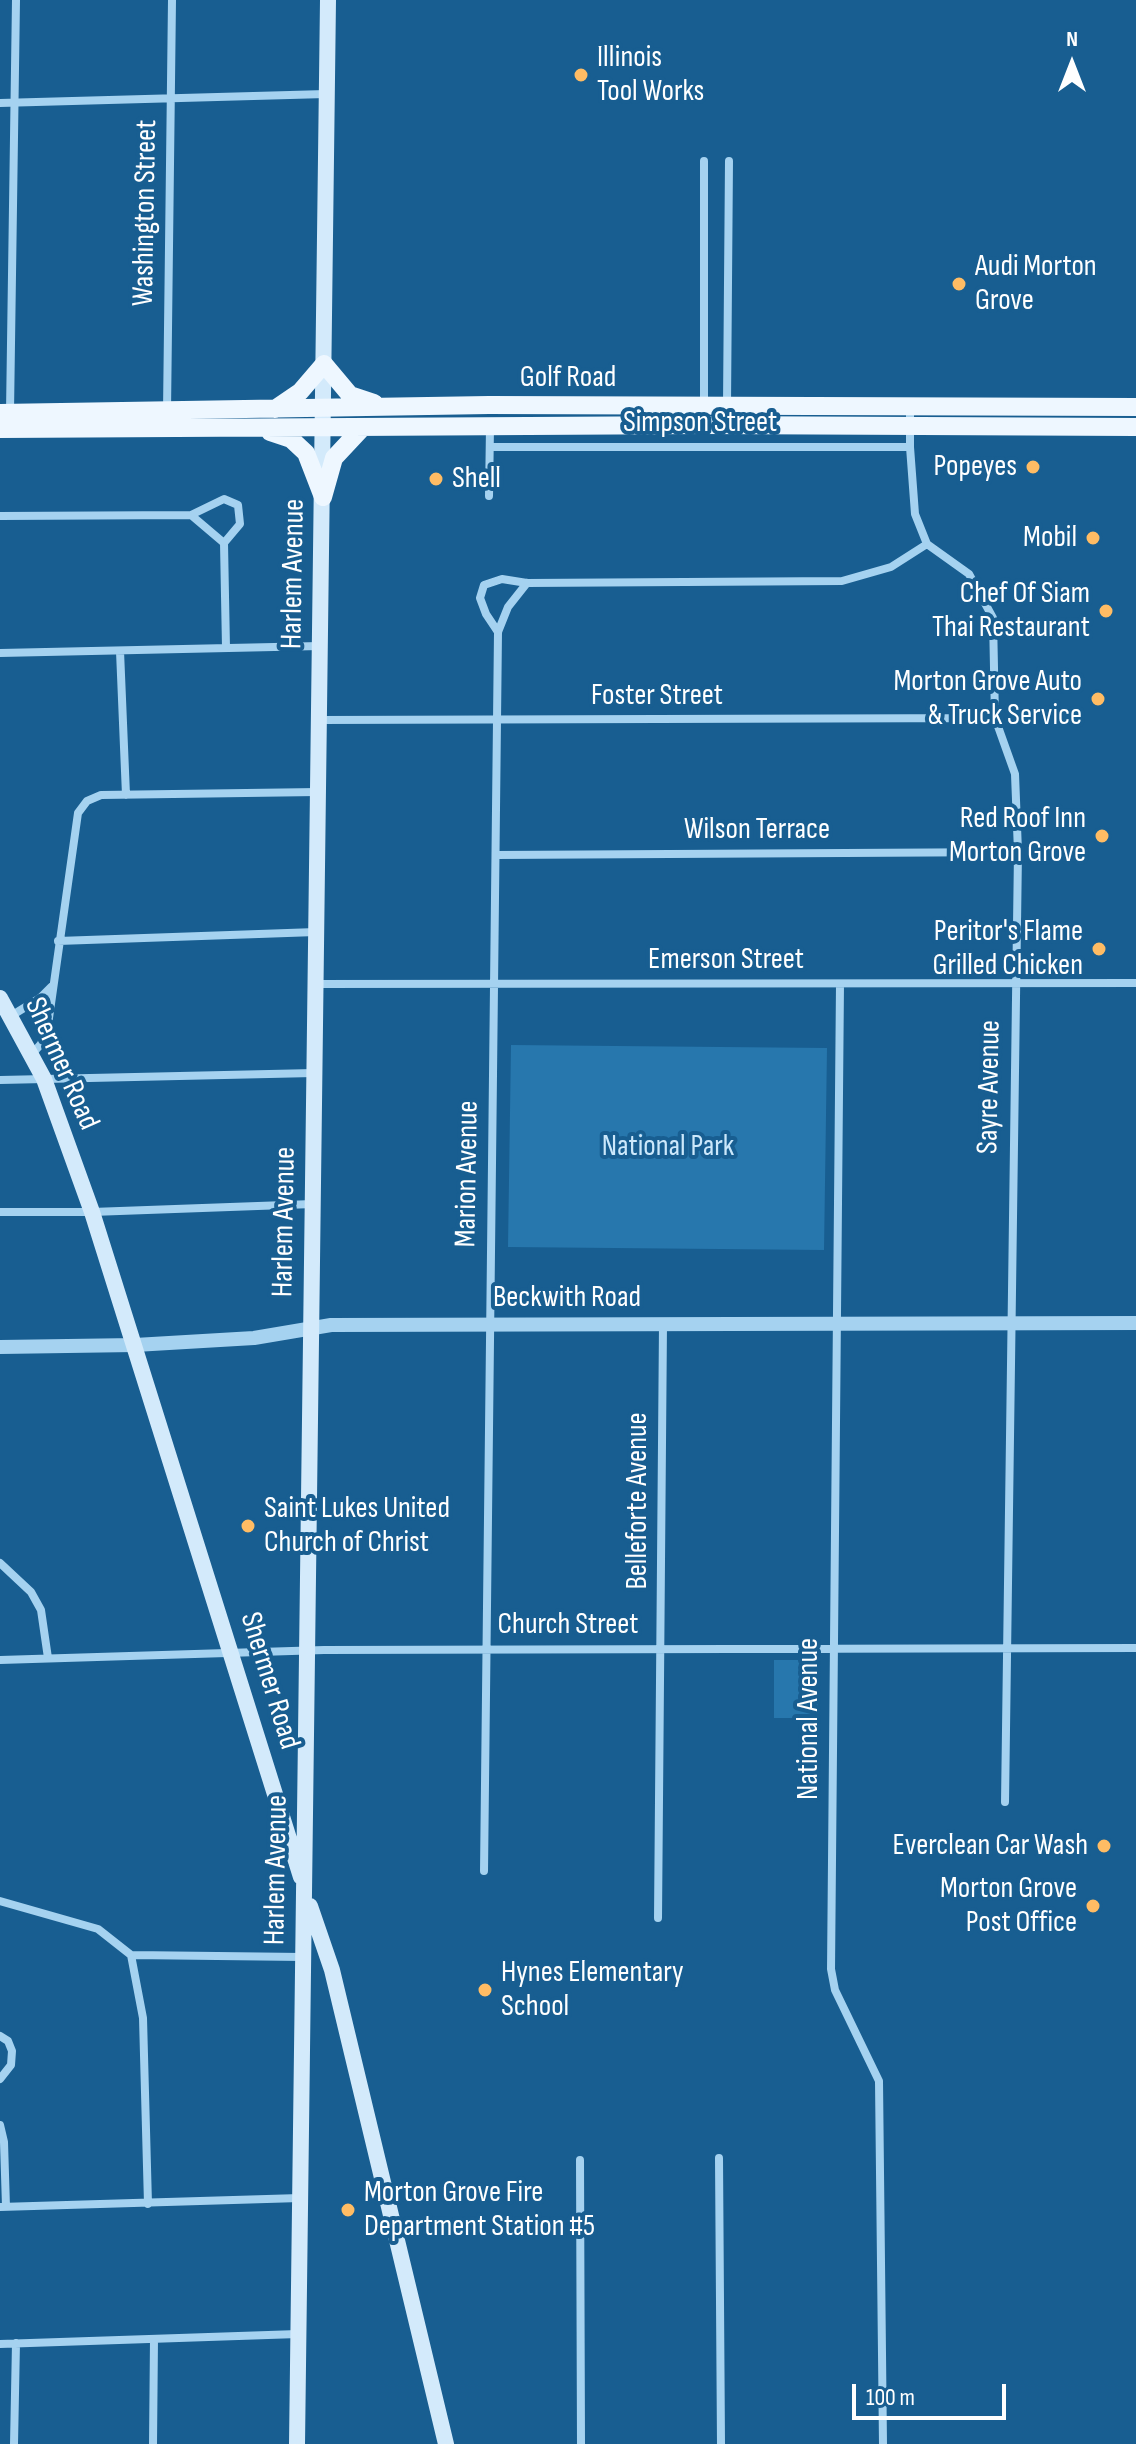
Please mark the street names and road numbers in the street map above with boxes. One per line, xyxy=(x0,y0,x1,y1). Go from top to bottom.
street label: Washington Street xyxy=(126,119,166,307)
street label: Golf Road xyxy=(520,360,616,396)
street label: Simpson Street xyxy=(623,405,777,441)
street label: Harlem Avenue xyxy=(275,498,313,650)
street label: Foster Street xyxy=(591,678,723,714)
street label: Wilson Terrace xyxy=(684,812,830,848)
street label: Emerson Street xyxy=(648,942,804,978)
street label: Shermer Road xyxy=(16,992,106,1136)
street label: Sayre Avenue xyxy=(971,1020,1009,1154)
street label: Marion Avenue xyxy=(449,1100,487,1248)
street label: Harlem Avenue xyxy=(266,1146,304,1298)
street label: Beckwith Road xyxy=(493,1280,641,1316)
street label: Belleforte Avenue xyxy=(620,1412,656,1590)
street label: Church Street xyxy=(498,1607,638,1643)
street label: Shermer Road xyxy=(231,1608,307,1754)
street label: National Avenue xyxy=(791,1638,827,1800)
street label: Harlem Avenue xyxy=(258,1794,296,1946)

